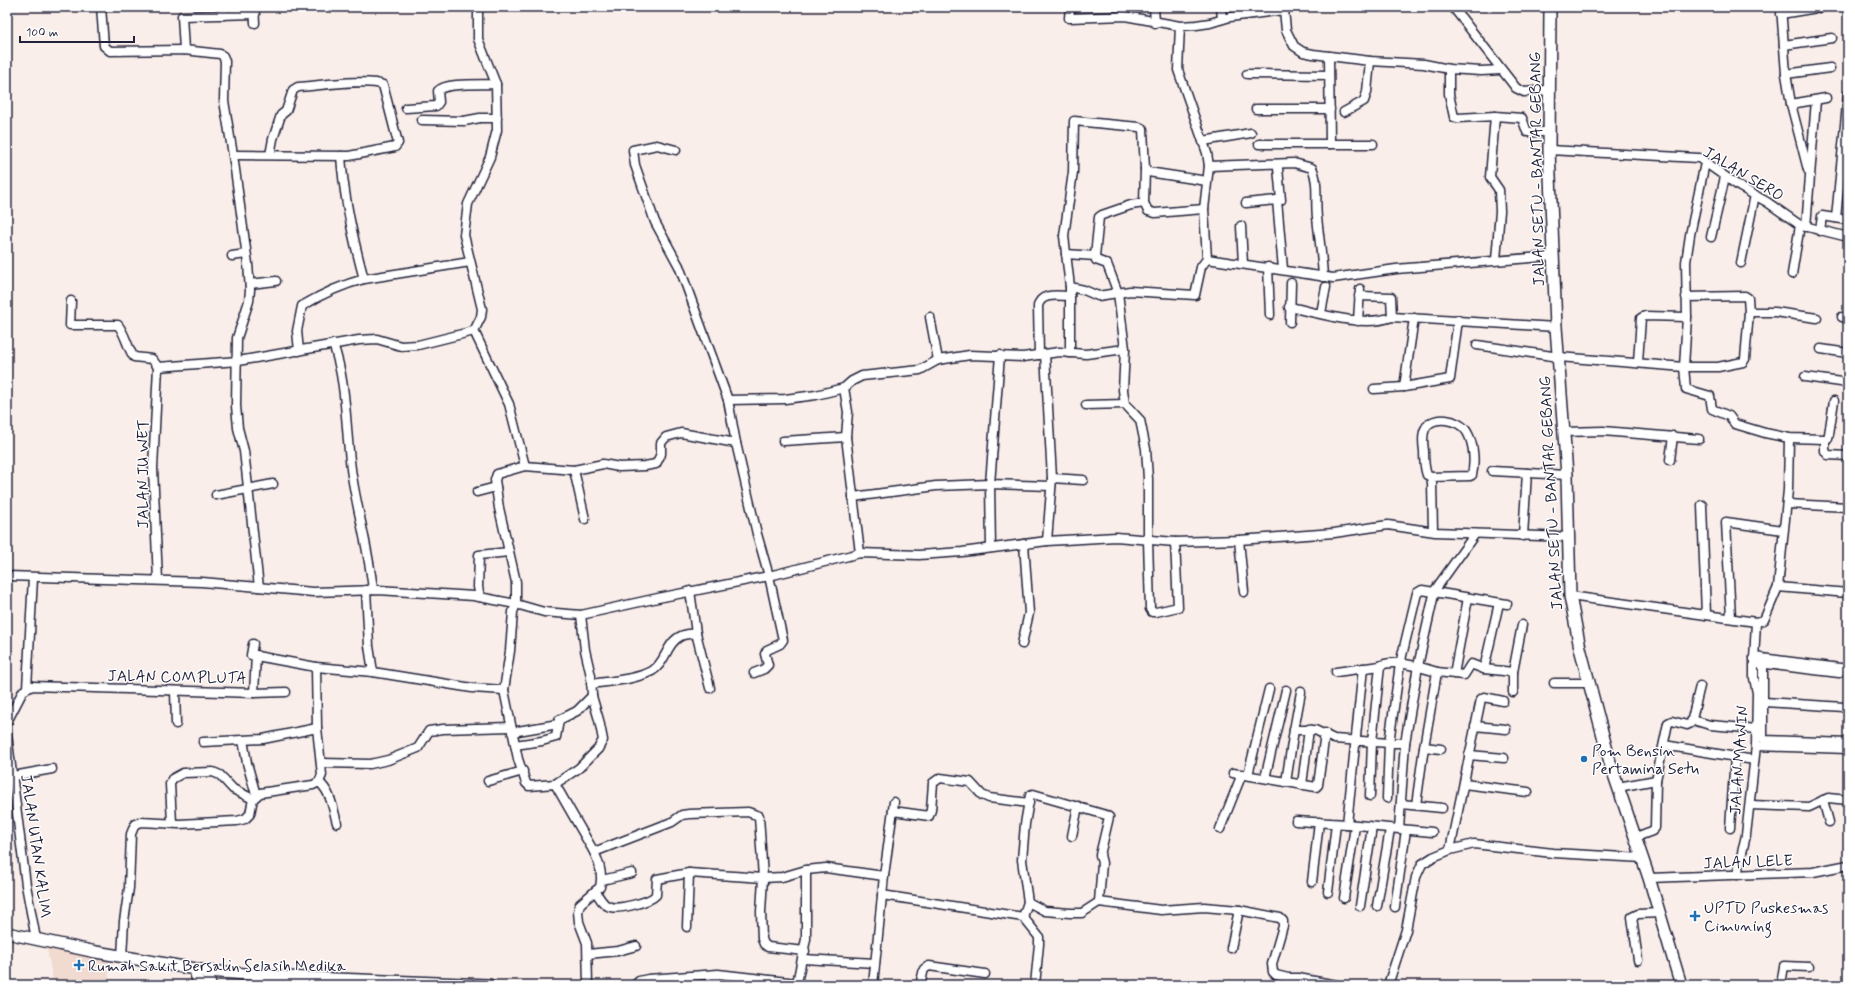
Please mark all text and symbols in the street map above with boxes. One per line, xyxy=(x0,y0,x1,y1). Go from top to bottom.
scale bar xyxy=(20,18,134,44)
text: 100 m xyxy=(26,25,58,41)
street label: JALAN SETU - BANTAR GEBANG xyxy=(1525,51,1550,286)
street label: JALAN SERO xyxy=(1699,142,1788,207)
street label: JALAN SETU - BANTAR GEBANG xyxy=(1535,375,1568,611)
street label: JALAN JU WET xyxy=(133,419,154,529)
street label: JALAN COMPLUTA xyxy=(107,666,247,689)
street label: JALAN MAWIN xyxy=(1725,704,1754,815)
place label: Pom Bensin Pertamina Setu xyxy=(1592,741,1700,780)
marker: Pom Bensin Pertamina Setu xyxy=(1579,754,1589,764)
street label: JALAN UTAN KALIM xyxy=(15,773,56,920)
street label: JALAN LELE xyxy=(1703,850,1793,875)
place label: UPTD Puskesmas Cimuning xyxy=(1704,898,1828,938)
marker: UPTD Puskesmas Cimuning xyxy=(1689,910,1701,922)
place label: Rumah Sakit Bersalin Selasih Medika xyxy=(88,956,346,977)
marker: Rumah Sakit Bersalin Selasih Medika xyxy=(73,959,85,971)

